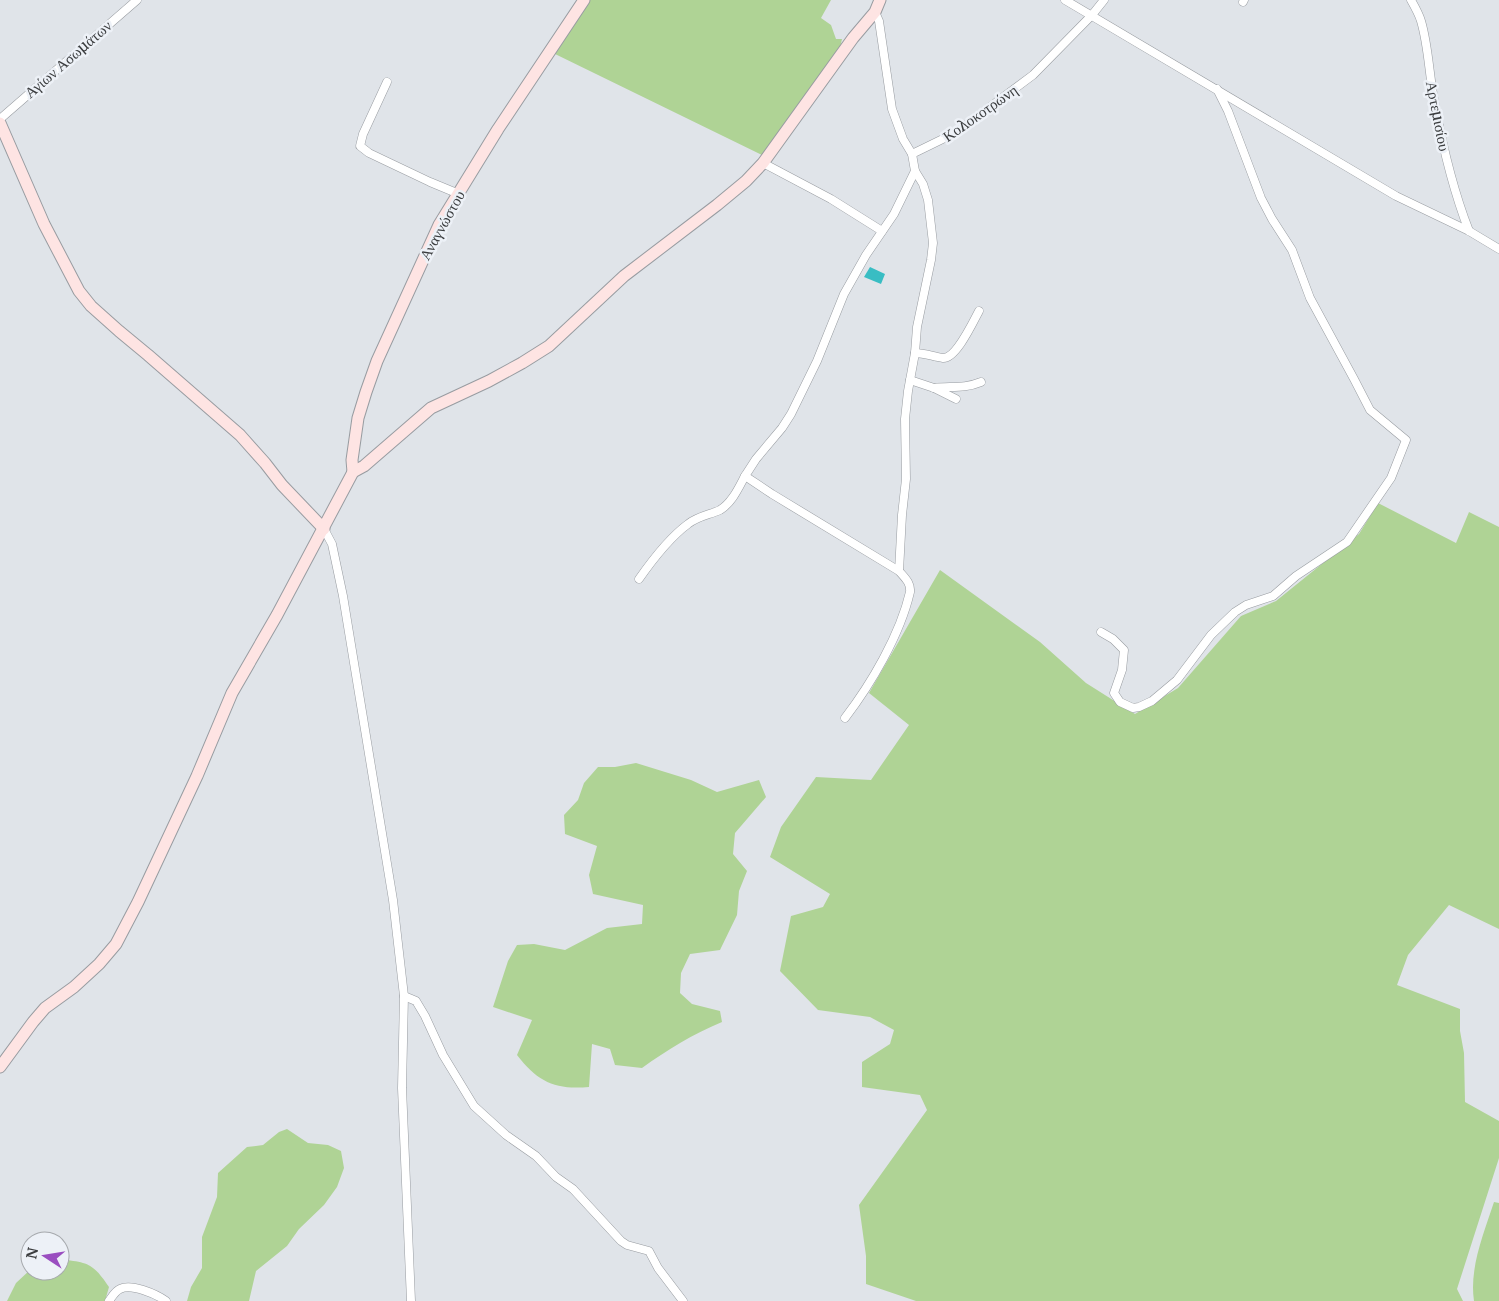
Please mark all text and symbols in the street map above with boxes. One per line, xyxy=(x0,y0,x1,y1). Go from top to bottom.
street label: Αγίων Ασωμάτων xyxy=(20,16,116,102)
street label: Αρτεμισίου xyxy=(1422,79,1454,153)
street label: Κολοκοτρώνη xyxy=(939,80,1021,146)
street label: Αναγνώστου xyxy=(415,187,469,263)
north arrow xyxy=(20,1231,70,1281)
text: N xyxy=(22,1246,42,1261)

